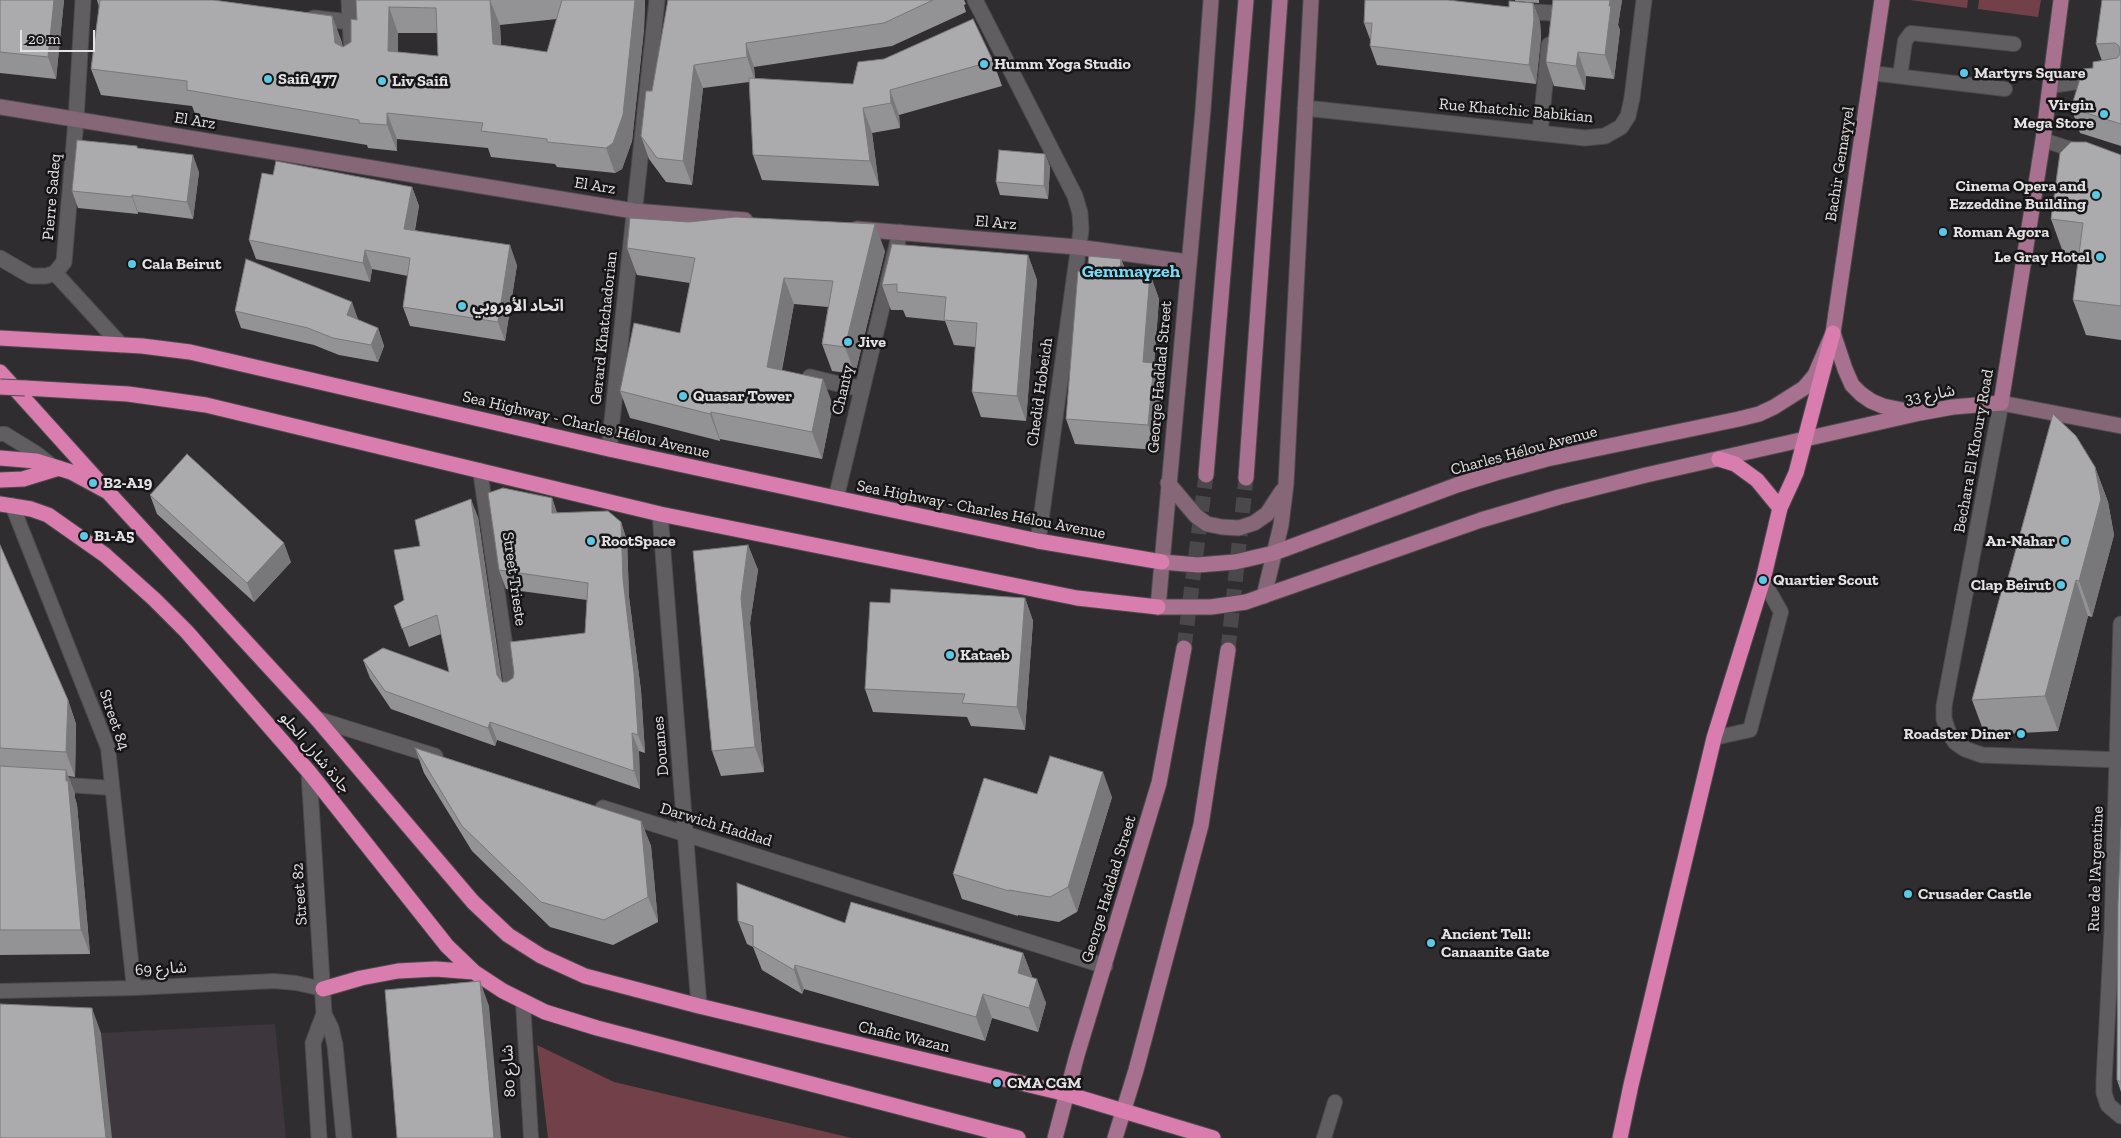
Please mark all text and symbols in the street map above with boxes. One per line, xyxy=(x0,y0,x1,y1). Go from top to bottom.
scale bar xyxy=(22,20,98,52)
text: 20 m xyxy=(28,30,61,48)
place label: Humm Yoga Studio xyxy=(994,54,1131,74)
marker: Humm Yoga Studio xyxy=(978,58,990,70)
place label: Martyrs Square xyxy=(1974,63,2086,83)
marker: Martyrs Square xyxy=(1958,67,1970,79)
place label: Saifi 477 xyxy=(278,69,337,89)
place label: Liv Saifi xyxy=(392,71,448,91)
marker: Saifi 477 xyxy=(262,73,274,85)
marker: Liv Saifi xyxy=(376,75,388,87)
street label: Rue Khatchic Babikian xyxy=(1438,95,1594,127)
place label: Virgin Mega Store xyxy=(2014,95,2094,133)
street label: Bachir Gemayyel xyxy=(1821,105,1859,223)
street label: El Arz xyxy=(173,108,217,134)
marker: Virgin Mega Store xyxy=(2098,108,2110,120)
street label: Pierre Sadeq xyxy=(39,153,65,241)
street label: El Arz xyxy=(573,173,617,199)
place label: Cinema Opera and Ezzeddine Building xyxy=(1949,176,2086,214)
marker: Cinema Opera and Ezzeddine Building xyxy=(2090,189,2102,201)
street label: El Arz xyxy=(974,212,1018,234)
place label: Roman Agora xyxy=(1953,222,2049,242)
marker: Roman Agora xyxy=(1937,226,1949,238)
place label: Le Gray Hotel xyxy=(1994,247,2090,267)
street label: Gerard Khatchadorian xyxy=(586,250,622,406)
marker: Le Gray Hotel xyxy=(2094,251,2106,263)
place label: Cala Beirut xyxy=(142,254,221,274)
marker: Cala Beirut xyxy=(126,258,138,270)
district label: Gemmayzeh xyxy=(1082,261,1180,283)
place label: اتحاد الأوروبي xyxy=(472,296,564,316)
marker: اتحاد الأوروبي xyxy=(456,300,468,312)
street label: George Haddad Street xyxy=(1144,300,1176,454)
place label: Jive xyxy=(858,332,886,352)
marker: Jive xyxy=(842,336,854,348)
street label: Chedid Hobeich xyxy=(1023,337,1057,447)
street label: Chanty xyxy=(828,363,858,417)
street label: Bechara El Khoury Road xyxy=(1950,368,1998,534)
street label: شارع 33 xyxy=(1903,381,1957,409)
place label: Quasar Tower xyxy=(693,386,792,406)
street label: Sea Highway - Charles Hélou Avenue xyxy=(461,387,711,463)
marker: Quasar Tower xyxy=(677,390,689,402)
street label: Charles Hélou Avenue xyxy=(1449,422,1599,480)
place label: B2-A19 xyxy=(103,473,152,493)
street label: Sea Highway - Charles Hélou Avenue xyxy=(855,476,1107,544)
marker: B2-A19 xyxy=(87,477,99,489)
place label: B1-A5 xyxy=(94,526,134,546)
marker: B1-A5 xyxy=(78,530,90,542)
street label: Street Trieste xyxy=(498,531,530,627)
place label: RootSpace xyxy=(601,531,676,551)
place label: An-Nahar xyxy=(1986,531,2055,551)
marker: RootSpace xyxy=(585,535,597,547)
marker: An-Nahar xyxy=(2059,535,2071,547)
place label: Quartier Scout xyxy=(1773,570,1878,590)
marker: Quartier Scout xyxy=(1757,574,1769,586)
place label: Clap Beirut xyxy=(1971,575,2051,595)
marker: Clap Beirut xyxy=(2055,579,2067,591)
place label: Kataeb xyxy=(960,645,1010,665)
marker: Kataeb xyxy=(944,649,956,661)
street label: Street 84 xyxy=(95,687,133,753)
street label: جادة شارل الحلو xyxy=(275,708,355,798)
street label: Douanes xyxy=(649,715,673,777)
place label: Roadster Diner xyxy=(1904,724,2011,744)
marker: Roadster Diner xyxy=(2015,728,2027,740)
street label: Darwich Haddad xyxy=(658,799,774,851)
street label: Rue de l'Argentine xyxy=(2084,806,2108,932)
street label: George Haddad Street xyxy=(1077,813,1141,965)
street label: Street 82 xyxy=(288,862,312,926)
place label: Crusader Castle xyxy=(1918,884,2031,904)
marker: Crusader Castle xyxy=(1902,888,1914,900)
place label: Ancient Tell: Canaanite Gate xyxy=(1441,924,1550,962)
marker: Ancient Tell: Canaanite Gate xyxy=(1425,937,1437,949)
street label: شارع 69 xyxy=(135,958,187,980)
street label: Chafic Wazan xyxy=(856,1017,952,1057)
street label: شارع 80 xyxy=(498,1044,520,1098)
place label: CMA CGM xyxy=(1007,1073,1081,1093)
marker: CMA CGM xyxy=(991,1077,1003,1089)

